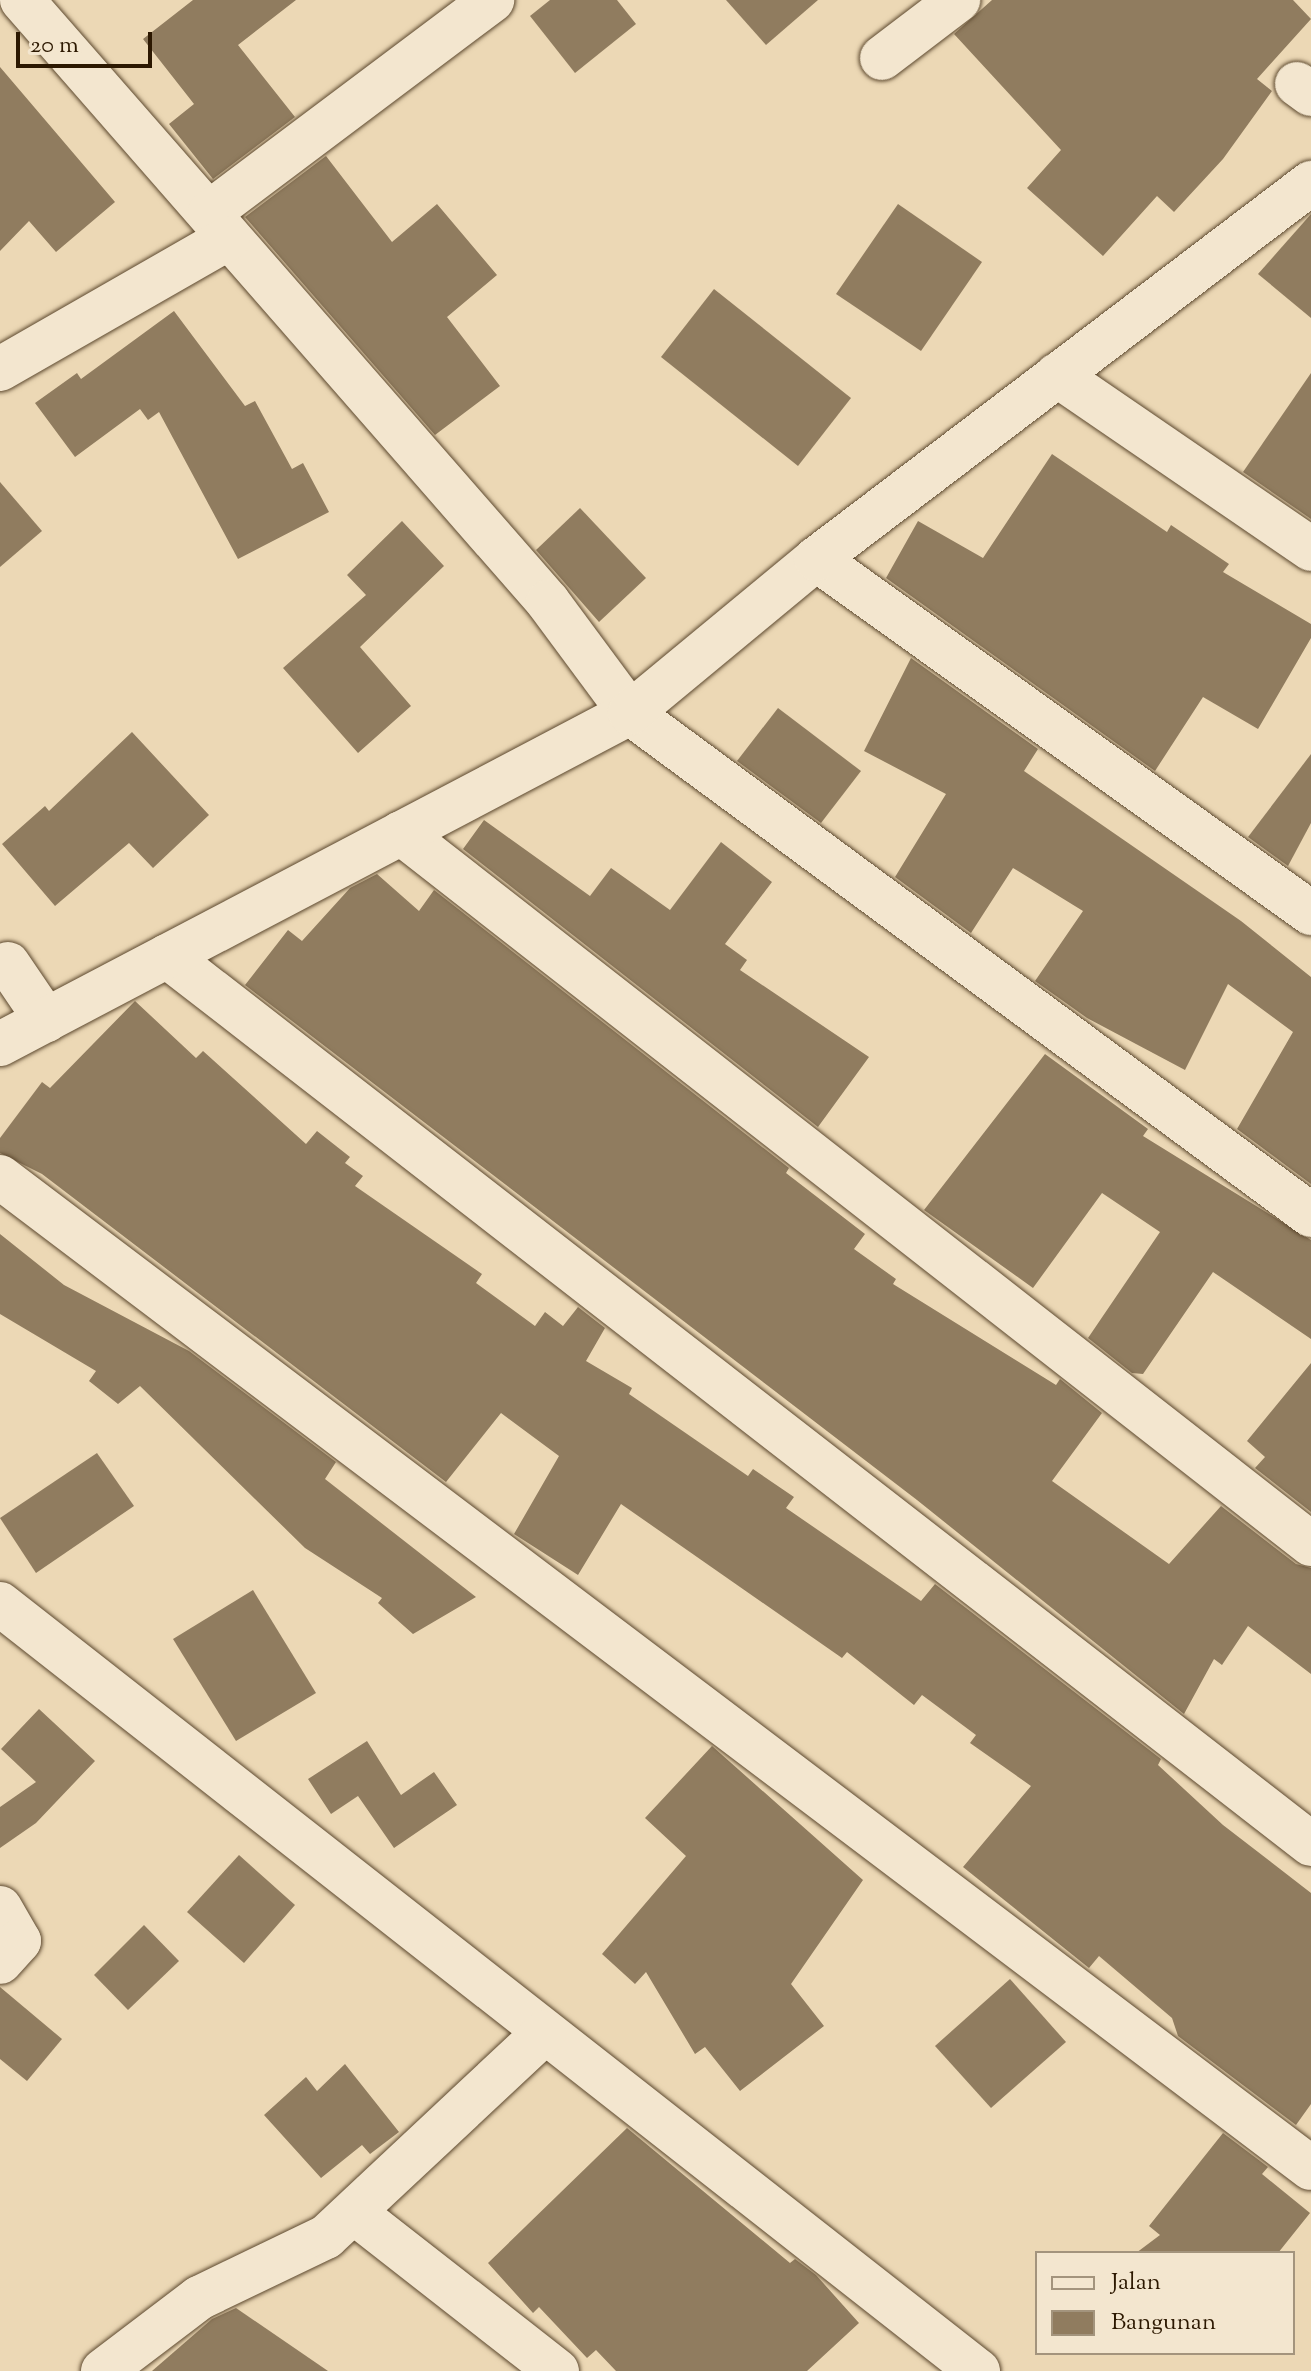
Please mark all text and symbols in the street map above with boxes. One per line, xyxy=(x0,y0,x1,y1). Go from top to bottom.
scale bar xyxy=(20,16,156,66)
text: 20 m xyxy=(30,29,79,63)
legend xyxy=(1035,2251,1295,2355)
text: Jalan xyxy=(1111,2266,1161,2300)
text: Bangunan xyxy=(1111,2306,1216,2340)

